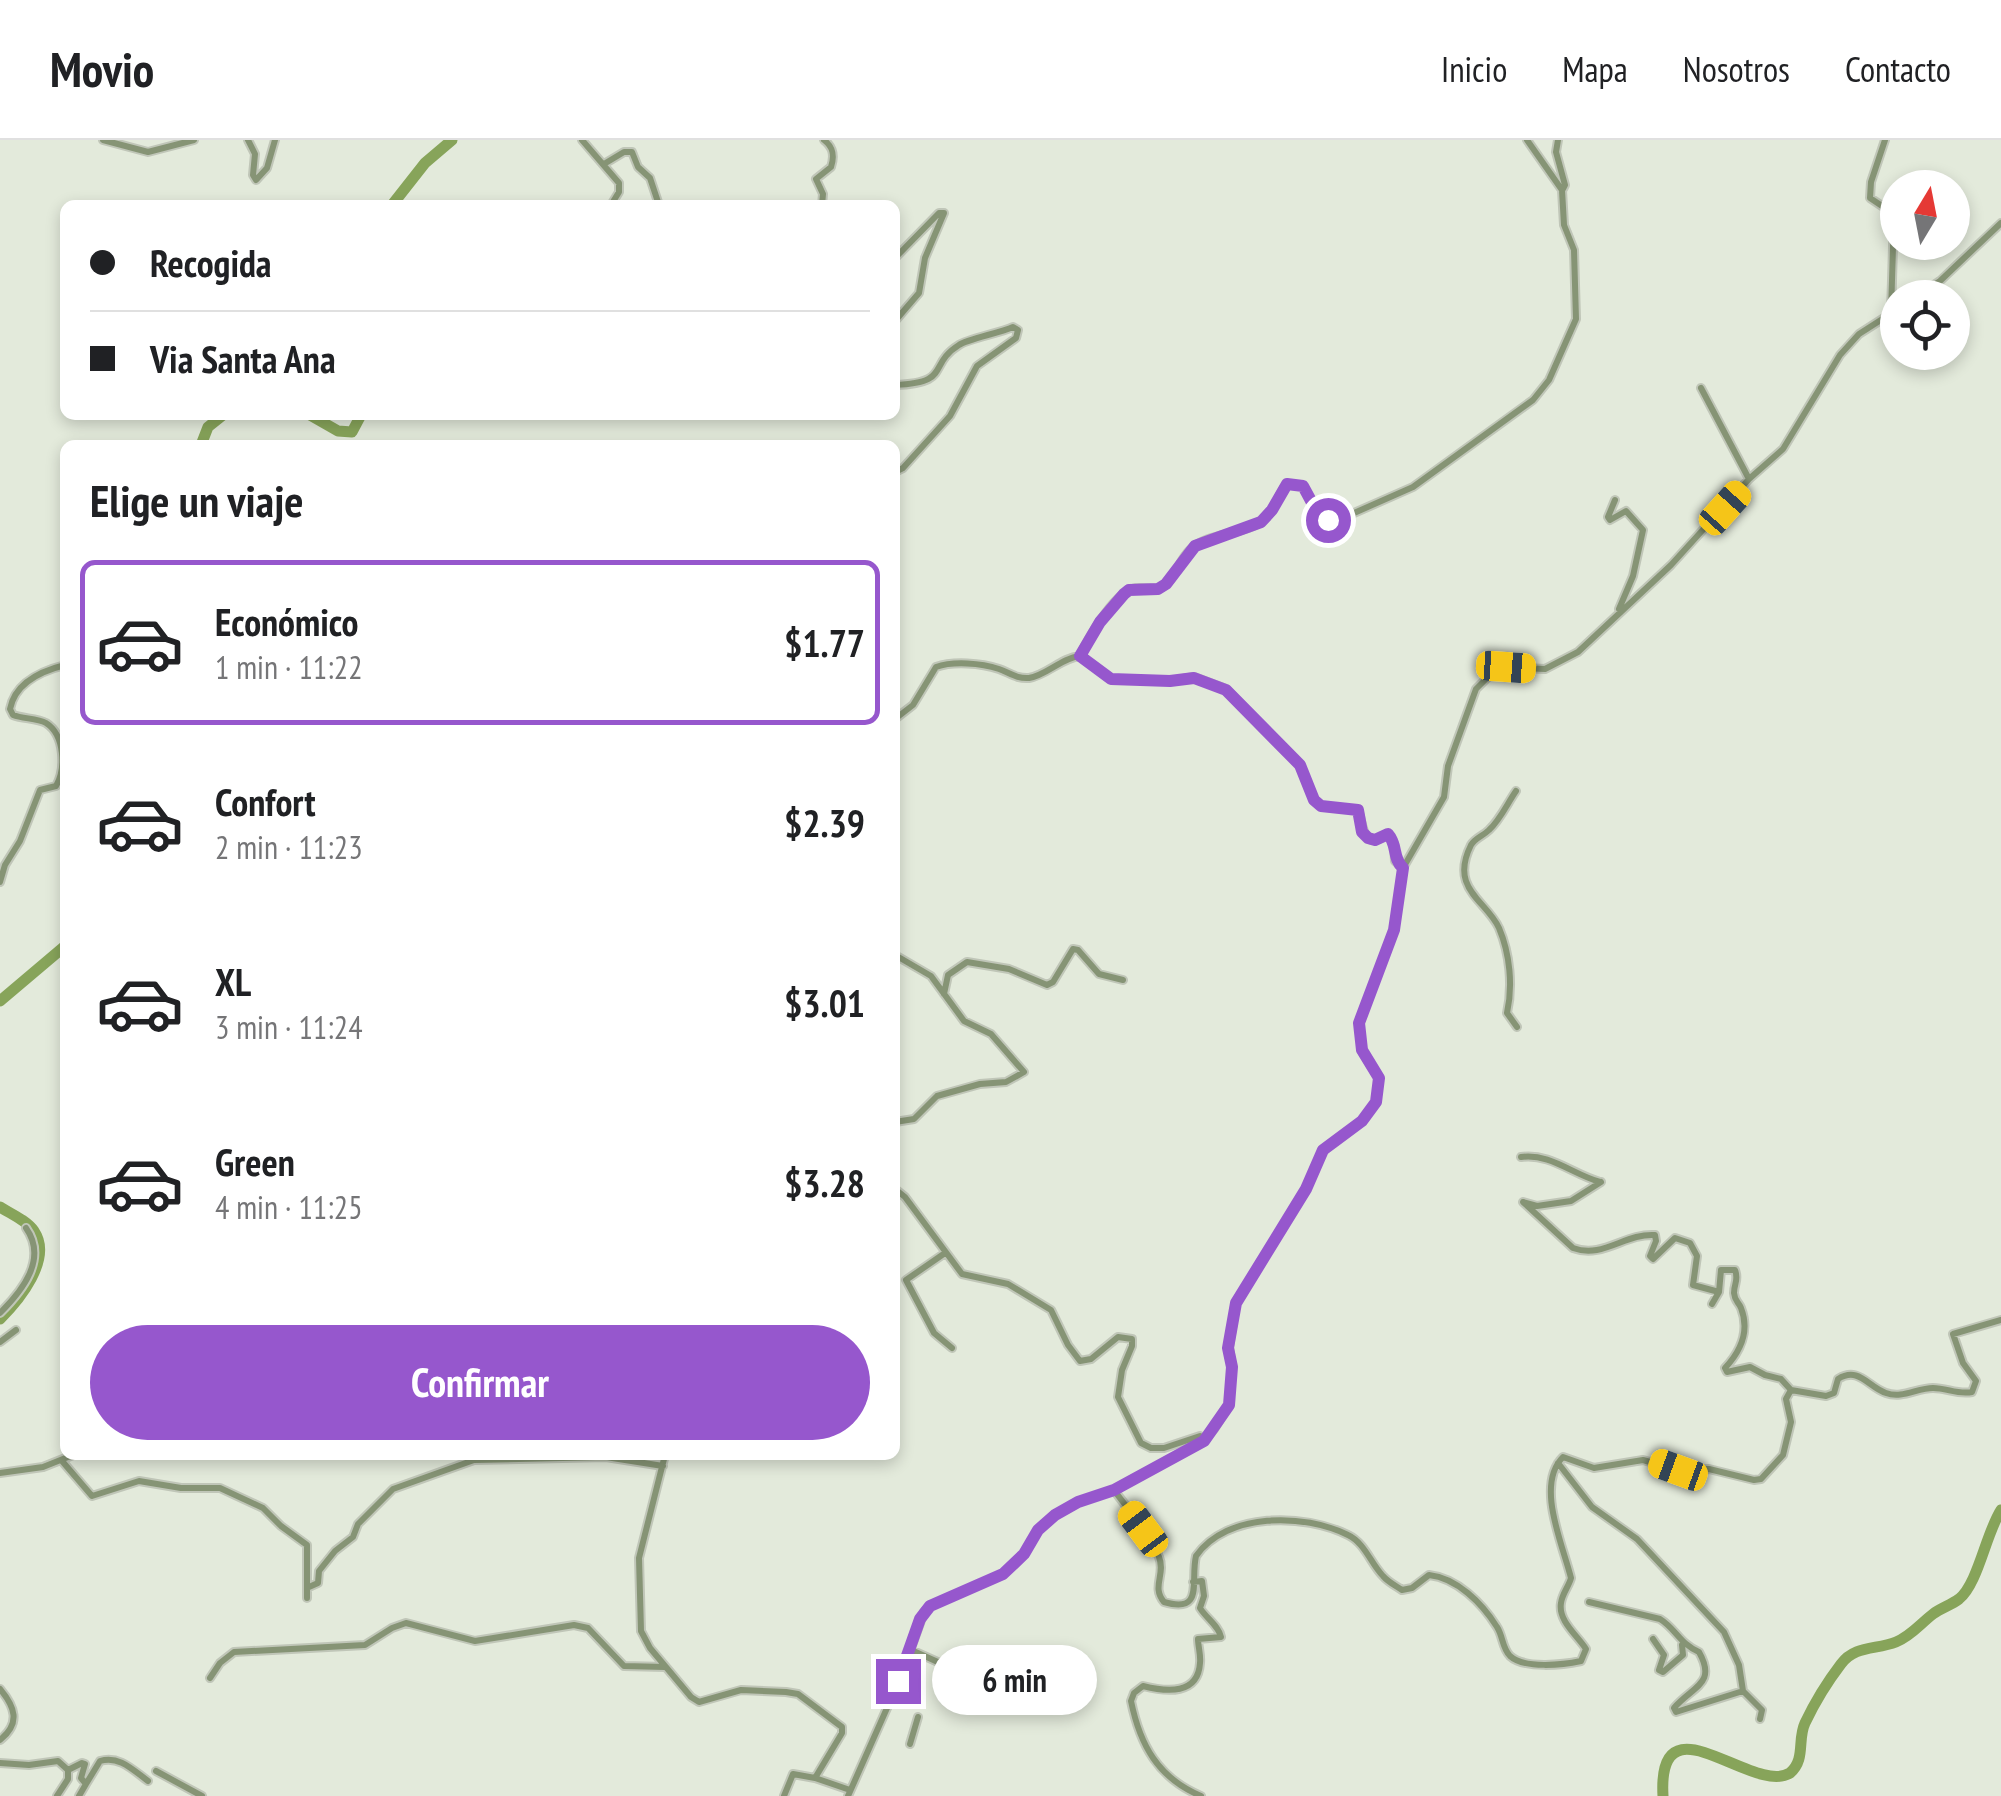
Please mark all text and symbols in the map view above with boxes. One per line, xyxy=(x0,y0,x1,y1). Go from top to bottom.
text: Movio xyxy=(50,38,154,100)
text: Inicio xyxy=(1441,46,1507,92)
text: Mapa xyxy=(1562,46,1628,92)
text: Nosotros xyxy=(1683,46,1790,92)
text: Contacto xyxy=(1845,46,1951,92)
north arrow xyxy=(1880,170,1970,260)
map controls xyxy=(1880,170,1970,370)
text: Recogida xyxy=(150,238,272,287)
button: locate xyxy=(1880,280,1970,370)
text: Via Santa Ana xyxy=(150,334,336,383)
text: Elige un viaje xyxy=(90,471,304,529)
car xyxy=(1694,476,1756,540)
route start xyxy=(1306,498,1351,543)
text: Económico xyxy=(215,597,359,646)
icon: car xyxy=(95,598,185,688)
text: $1.77 xyxy=(784,618,865,667)
text: 1 min · 11:22 xyxy=(215,646,363,688)
car xyxy=(1475,650,1537,684)
text: Confort xyxy=(215,777,315,826)
icon: car xyxy=(95,778,185,868)
text: $2.39 xyxy=(784,798,865,847)
text: 2 min · 11:23 xyxy=(215,826,363,868)
text: XL xyxy=(215,957,251,1006)
icon: car xyxy=(95,958,185,1048)
text: $3.01 xyxy=(784,978,865,1027)
text: 3 min · 11:24 xyxy=(215,1006,363,1048)
text: Green xyxy=(215,1137,295,1186)
icon: car xyxy=(95,1138,185,1228)
text: $3.28 xyxy=(784,1158,865,1207)
text: 4 min · 11:25 xyxy=(215,1186,363,1228)
button: Confirmar xyxy=(90,1325,870,1440)
car xyxy=(1645,1446,1711,1494)
car xyxy=(1113,1496,1173,1562)
callout: 6 min xyxy=(933,1646,1098,1716)
route end xyxy=(876,1659,921,1704)
text: 6 min xyxy=(982,1659,1047,1701)

